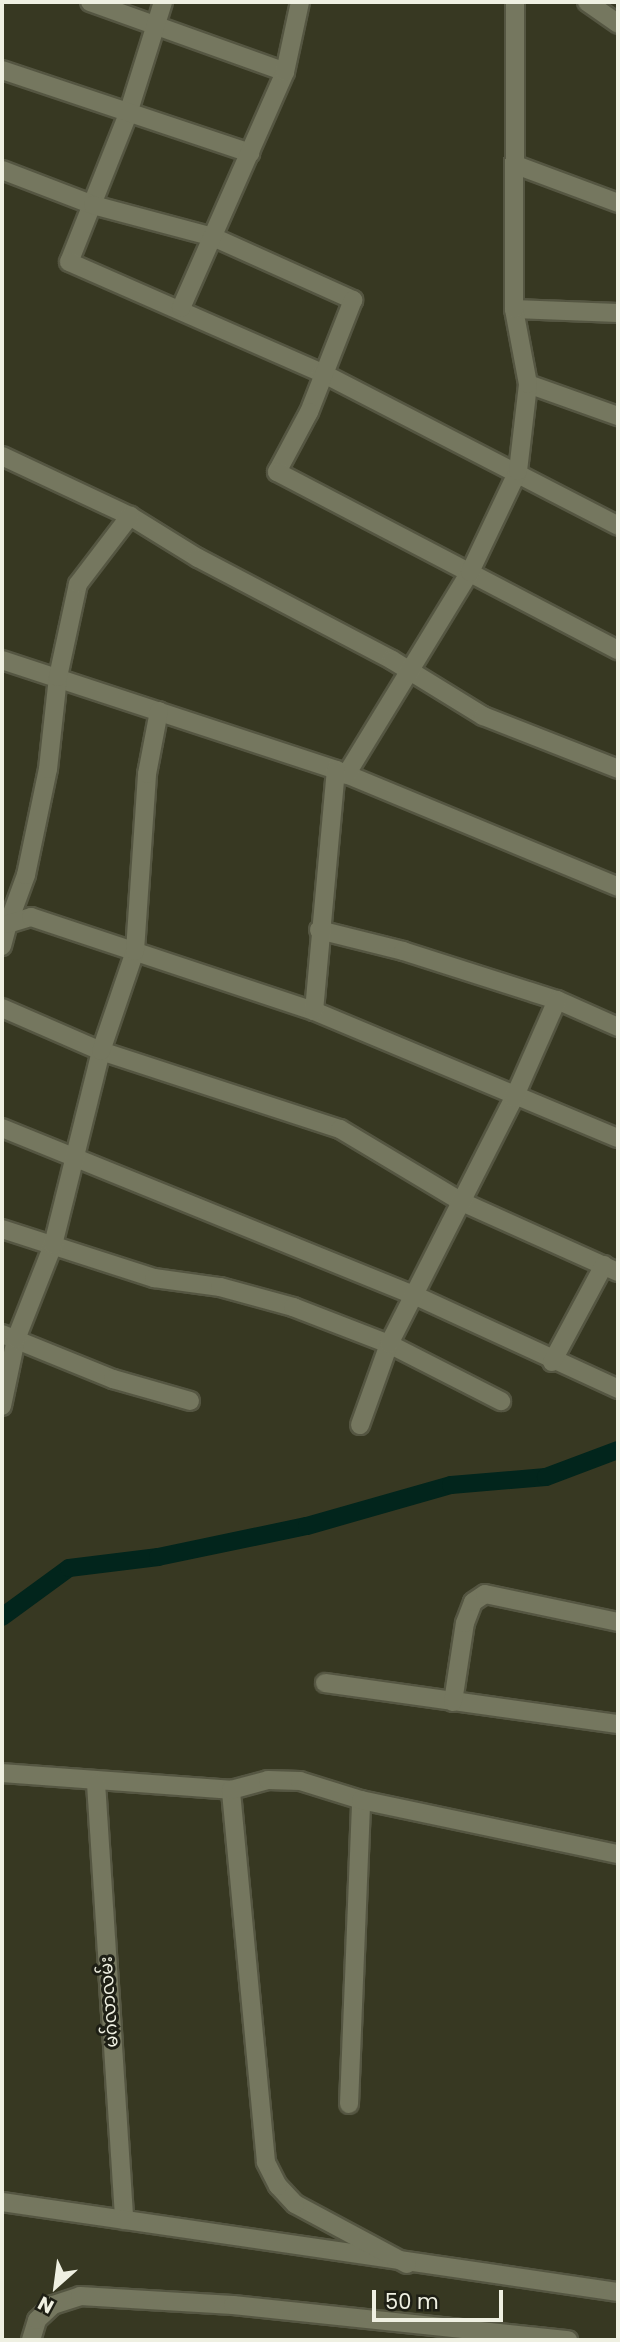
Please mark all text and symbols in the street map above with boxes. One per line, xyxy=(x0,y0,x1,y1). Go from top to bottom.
street label: မဂ်လာလမ်း xyxy=(95,1956,123,2048)
north arrow xyxy=(21,2251,91,2321)
scale bar xyxy=(375,2276,506,2320)
text: 50 m xyxy=(385,2287,439,2316)
text: N xyxy=(33,2290,59,2320)

